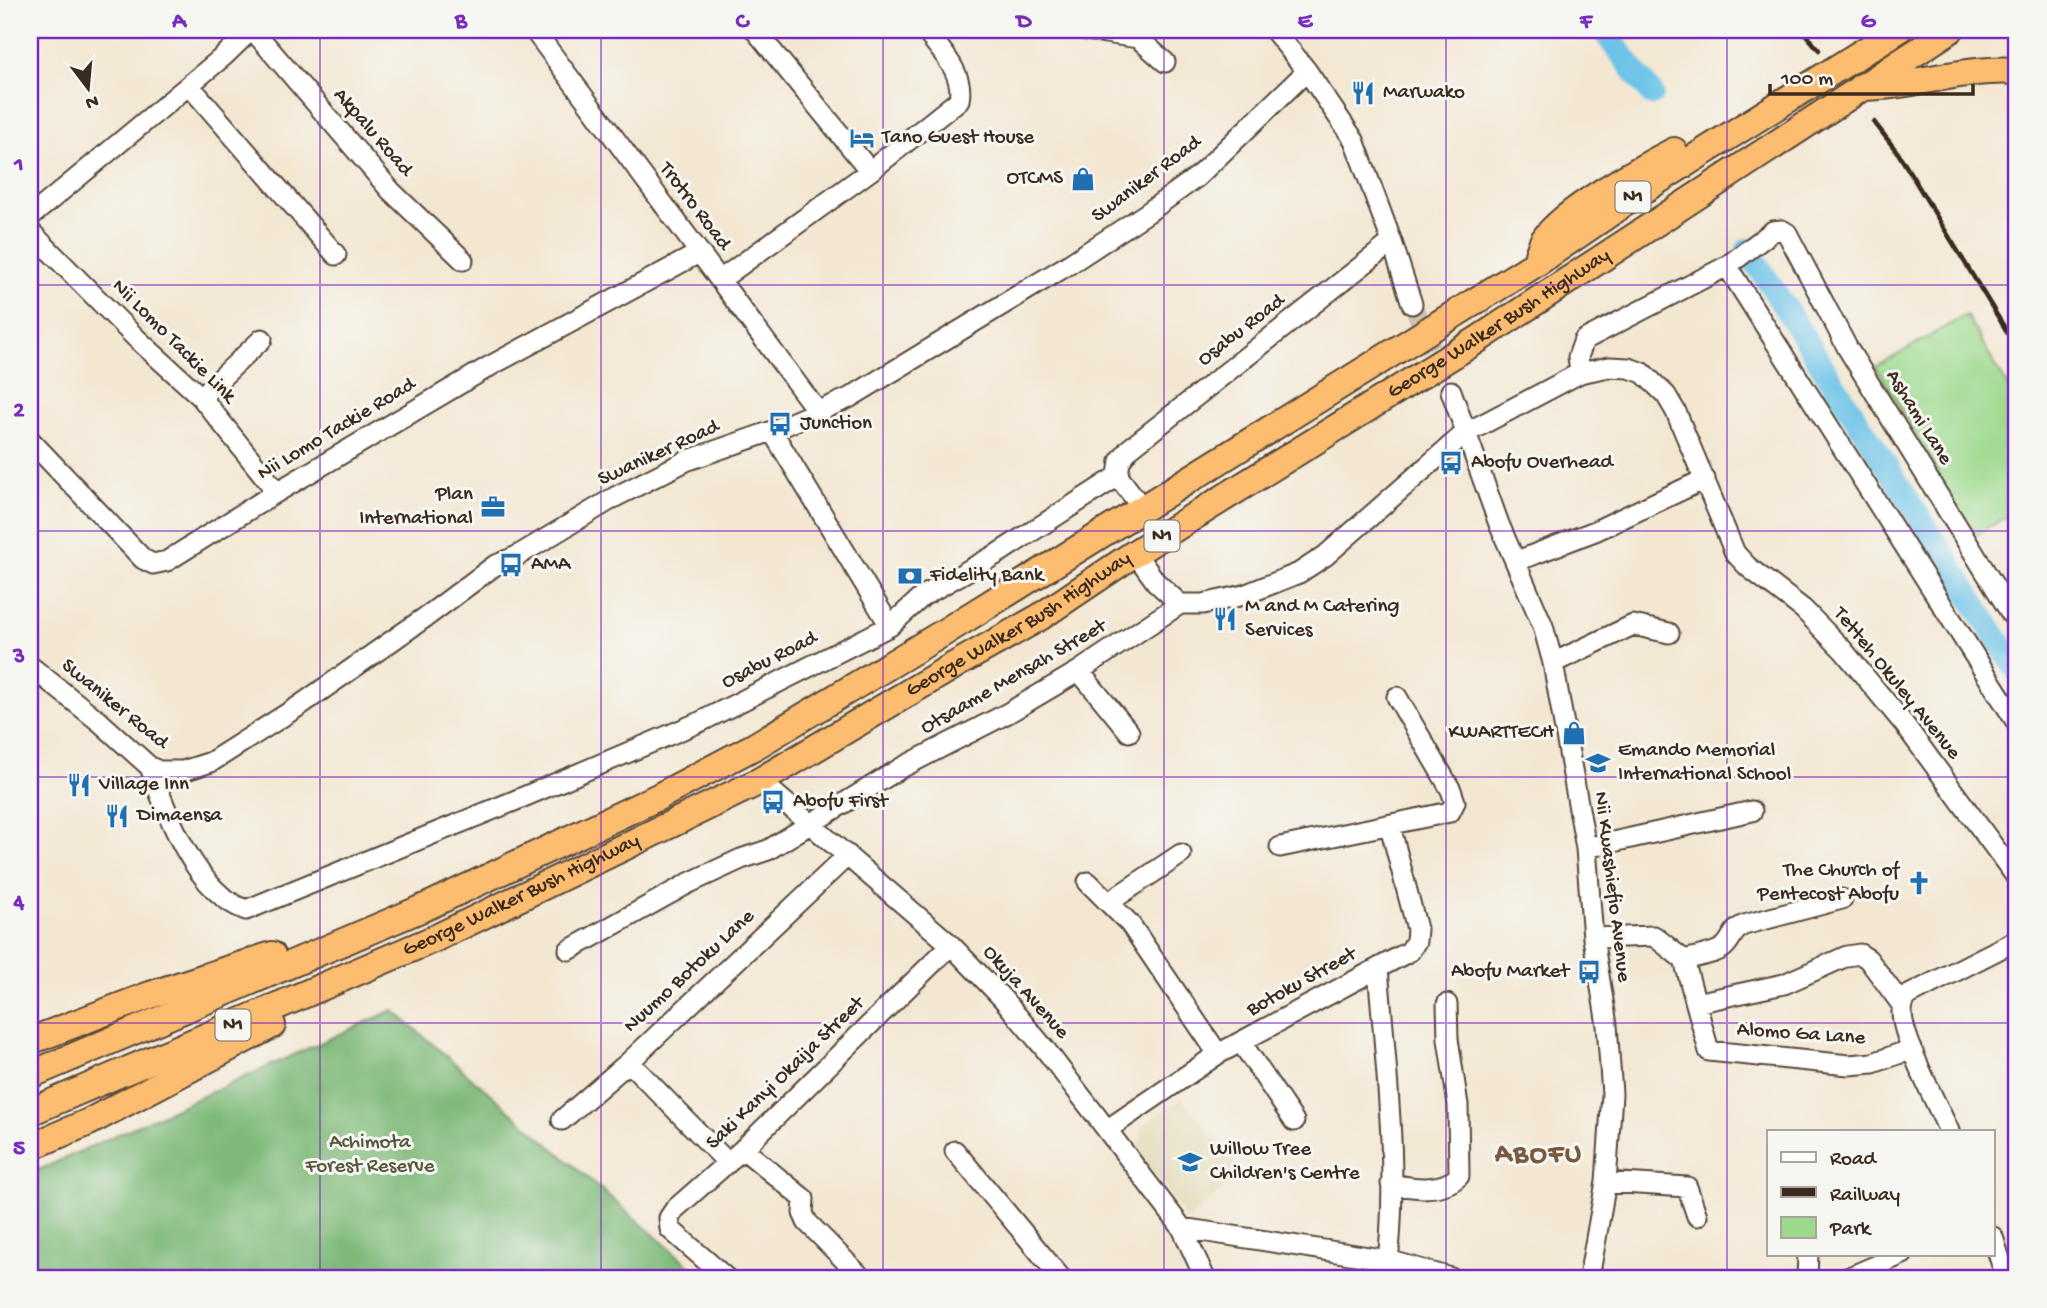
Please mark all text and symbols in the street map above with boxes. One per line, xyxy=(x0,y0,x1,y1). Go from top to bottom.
text: A xyxy=(171,9,187,36)
text: B xyxy=(454,9,468,36)
text: C xyxy=(736,9,751,36)
text: D xyxy=(1015,9,1033,36)
text: E xyxy=(1298,9,1314,36)
text: F xyxy=(1579,9,1594,36)
text: G xyxy=(1861,9,1877,36)
north arrow xyxy=(52,52,122,122)
scale bar xyxy=(1770,52,1974,96)
text: 100 m xyxy=(1780,68,1833,93)
restaurant icon: Marwako xyxy=(1349,79,1377,107)
place label: Marwako xyxy=(1383,81,1465,106)
street label: Akpalu Road xyxy=(327,84,418,184)
text: N xyxy=(83,88,101,114)
hotel icon: Tano Guest House xyxy=(848,124,876,152)
place label: Tano Guest House xyxy=(881,126,1035,151)
street label: Swaniker Road xyxy=(1087,130,1208,229)
text: 1 xyxy=(13,152,24,179)
street label: Trotro Road xyxy=(652,157,736,257)
shop icon: OTCMS xyxy=(1069,165,1097,193)
place label: OTCMS xyxy=(1007,167,1063,192)
road number: N1 xyxy=(1616,182,1650,212)
street label: George Walker Bush Highway xyxy=(1383,243,1615,405)
street label: Nii Lomo Tackie Link xyxy=(106,275,242,411)
street label: Osabu Road xyxy=(1193,288,1292,373)
street label: Ashami Lane xyxy=(1879,366,1958,471)
street label: Nii Lomo Tackie Road xyxy=(254,372,422,487)
text: 2 xyxy=(13,398,25,425)
bus stop icon: Junction xyxy=(766,410,794,438)
place label: Junction xyxy=(800,412,872,437)
street label: Swaniker Road xyxy=(594,414,725,493)
bus stop icon: Abofu Overhead xyxy=(1437,449,1465,477)
place label: Abofu Overhead xyxy=(1471,451,1615,476)
place label: Plan International xyxy=(359,483,473,532)
office icon: Plan International xyxy=(479,493,507,521)
road number: N1 xyxy=(1144,520,1180,552)
street label: George Walker Bush Highway xyxy=(902,547,1136,704)
bus stop icon: AMA xyxy=(497,551,525,579)
place label: AMA xyxy=(531,553,572,578)
bank icon: Fidelity Bank xyxy=(896,562,924,590)
place label: Fidelity Bank xyxy=(929,564,1046,589)
place label: M and M Catering Services xyxy=(1245,595,1399,644)
street label: Tetteh Okuley Avenue xyxy=(1826,602,1966,766)
restaurant icon: M and M Catering Services xyxy=(1211,605,1239,633)
street label: Otsaame Mensah Street xyxy=(917,613,1113,741)
street label: Osabu Road xyxy=(718,626,823,696)
text: 3 xyxy=(12,644,25,671)
street label: Swaniker Road xyxy=(55,654,174,757)
shop icon: KWARTTECH xyxy=(1560,719,1588,747)
place label: KWARTTECH xyxy=(1449,721,1555,746)
place label: Emando Memorial International School xyxy=(1618,739,1791,788)
school or university icon: Emando Memorial International School xyxy=(1584,749,1612,777)
restaurant icon: Village Inn xyxy=(65,771,93,799)
place label: Village Inn xyxy=(98,773,189,798)
bus stop icon: Abofu First xyxy=(759,788,787,816)
place label: Abofu First xyxy=(793,790,890,815)
street label: Nii Kwashiefio Avenue xyxy=(1587,790,1635,985)
restaurant icon: Dimaensa xyxy=(103,802,131,830)
place label: Dimaensa xyxy=(135,804,223,829)
street label: George Walker Bush Highway xyxy=(399,829,644,963)
place label: The Church of Pentecost Abofu xyxy=(1756,859,1901,908)
church icon: The Church of Pentecost Abofu xyxy=(1905,869,1933,897)
text: 4 xyxy=(13,890,25,917)
street label: Nuumo Botoku Lane xyxy=(619,904,761,1039)
street label: Okuja Avenue xyxy=(976,941,1074,1046)
street label: Botoku Street xyxy=(1242,941,1363,1024)
bus stop icon: Abofu Market xyxy=(1575,958,1603,986)
place label: Abofu Market xyxy=(1451,960,1571,985)
street label: Saki Kanyi Okaija Street xyxy=(702,990,872,1156)
road number: N1 xyxy=(216,1009,250,1040)
street label: Alomo Ga Lane xyxy=(1736,1018,1867,1052)
legend xyxy=(1767,1130,1994,1256)
park label: Achimota Forest Reserve xyxy=(304,1131,436,1180)
text: 5 xyxy=(13,1136,25,1163)
place label: Willow Tree Children's Centre xyxy=(1210,1138,1361,1187)
district label: ABOFU xyxy=(1494,1139,1583,1172)
school or university icon: Willow Tree Children's Centre xyxy=(1176,1148,1204,1176)
text: Road xyxy=(1830,1148,1878,1173)
text: Railway xyxy=(1830,1184,1900,1209)
text: Park xyxy=(1829,1218,1873,1243)

